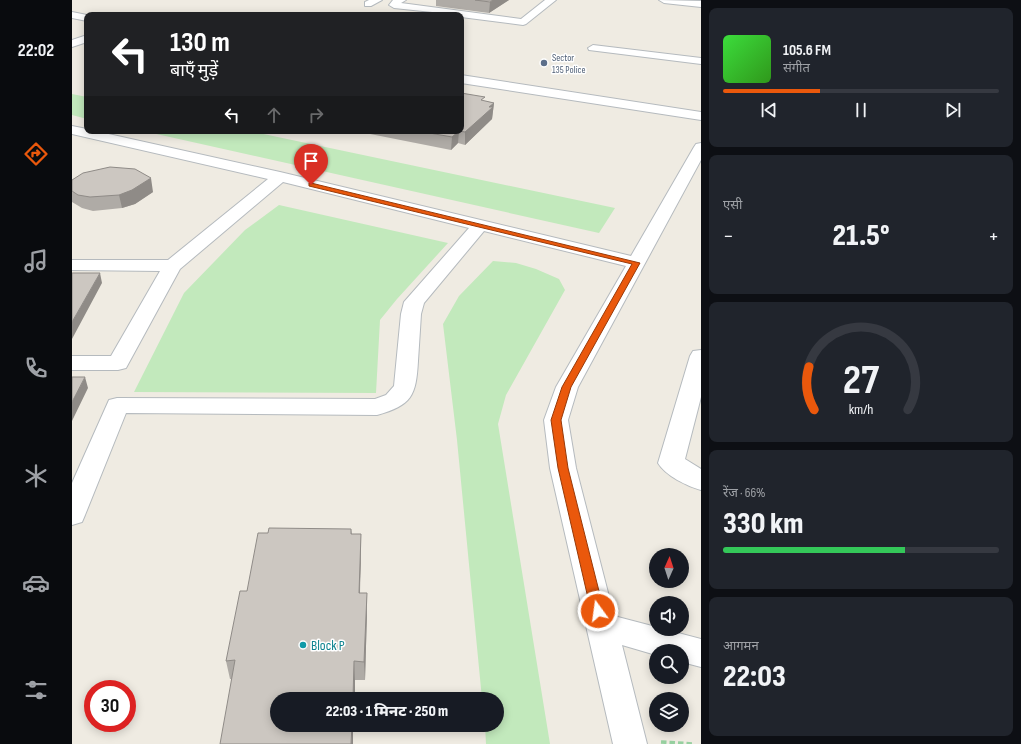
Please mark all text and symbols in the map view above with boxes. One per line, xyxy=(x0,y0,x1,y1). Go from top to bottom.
text: 130 m xyxy=(170,26,230,59)
icon: left xyxy=(104,28,156,80)
text: 22:02 xyxy=(18,40,54,61)
text: 105.6 FM xyxy=(783,41,831,60)
place label: Sector 135 Police xyxy=(552,52,586,76)
marker: Sector 135 Police xyxy=(539,58,549,68)
text: बाएँ मुड़ें xyxy=(170,60,218,81)
text: संगीत xyxy=(783,60,810,76)
icon: previous xyxy=(758,99,780,121)
icon: pause xyxy=(850,99,872,121)
icon: next xyxy=(942,99,964,121)
icon: left xyxy=(221,104,243,126)
icon: ahead xyxy=(263,104,285,126)
icon: right xyxy=(305,104,327,126)
icon: directions xyxy=(22,140,50,168)
pin xyxy=(294,144,328,185)
icon: arrive xyxy=(300,150,322,172)
text: एसी xyxy=(723,197,742,213)
text: 21.5° xyxy=(832,218,890,254)
text: − xyxy=(723,223,734,250)
text: + xyxy=(988,223,999,250)
icon: music xyxy=(22,247,50,275)
icon: phone xyxy=(22,354,50,382)
text: 27 xyxy=(843,356,880,405)
text: km/h xyxy=(849,401,873,418)
icon: climate xyxy=(22,462,50,490)
text: रेंज · 66% xyxy=(723,485,765,501)
text: 330 km xyxy=(723,506,803,542)
north arrow xyxy=(649,548,689,588)
map controls xyxy=(649,548,689,732)
icon: car xyxy=(22,569,50,597)
position arrow xyxy=(577,590,619,632)
button: sound xyxy=(649,596,689,636)
place label: Block P xyxy=(311,637,345,654)
text: आगमन xyxy=(723,638,759,654)
marker: Block P xyxy=(298,640,308,650)
button: search xyxy=(649,644,689,684)
text: 22:03 xyxy=(723,659,786,695)
icon: filters xyxy=(22,676,50,704)
speed limit sign: 30 xyxy=(84,680,136,732)
button: layers xyxy=(649,692,689,732)
text: 22:03 · 1 मिनट · 250 m xyxy=(326,702,448,721)

